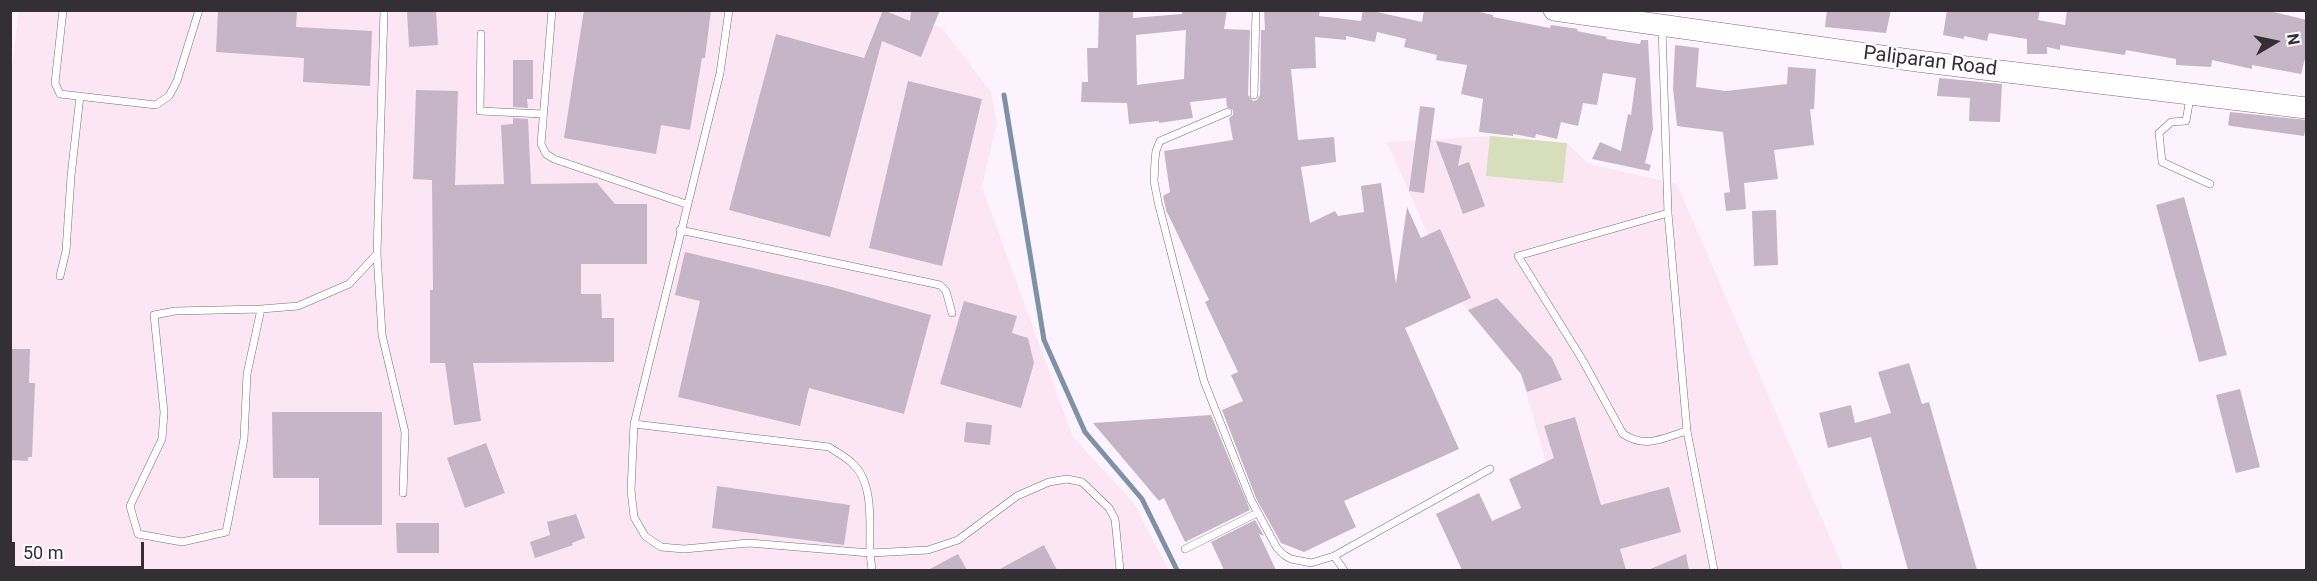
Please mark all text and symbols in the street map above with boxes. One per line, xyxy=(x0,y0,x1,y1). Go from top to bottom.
north arrow xyxy=(2245,12,2305,72)
text: N xyxy=(2283,32,2304,46)
street label: Paliparan Road xyxy=(1862,42,1998,82)
scale bar xyxy=(15,530,147,568)
text: 50 m xyxy=(23,542,63,563)

